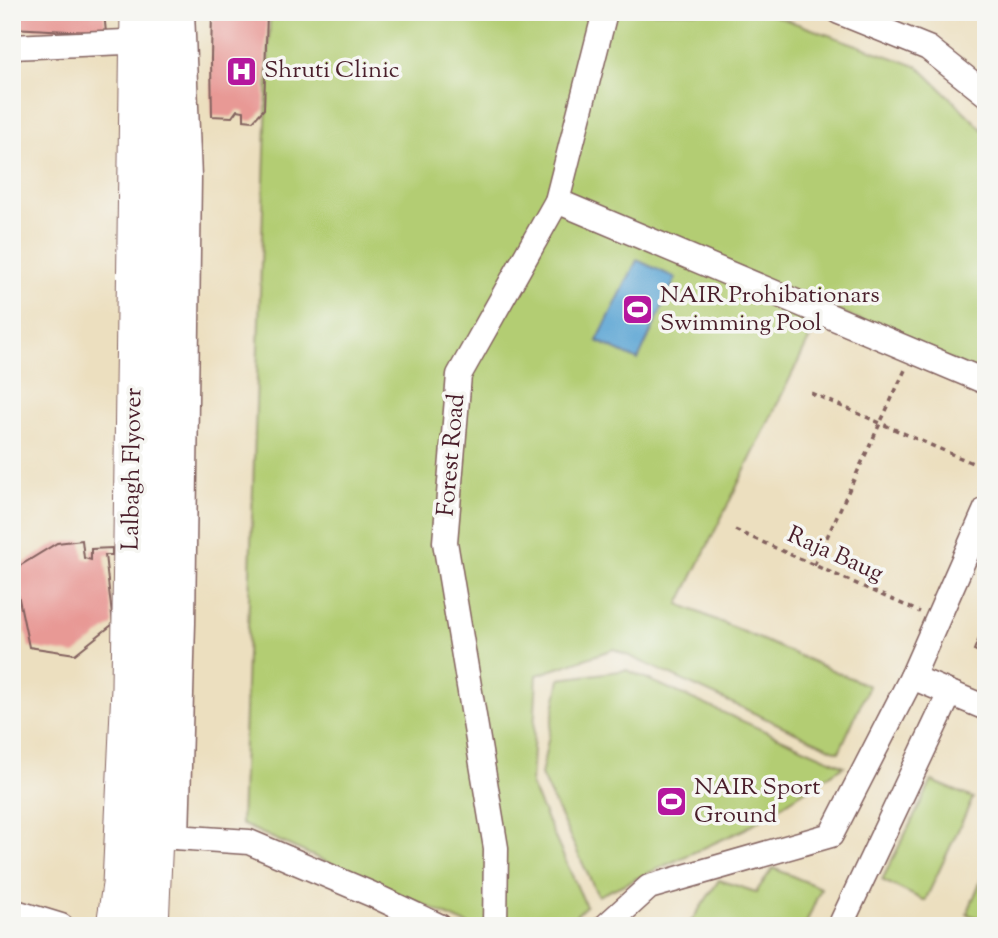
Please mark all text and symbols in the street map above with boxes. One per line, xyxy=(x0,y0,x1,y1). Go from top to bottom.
hospital icon: Shruti Clinic xyxy=(224,54,258,88)
place label: Shruti Clinic xyxy=(264,54,400,88)
place label: NAIR Prohibationars Swimming Pool xyxy=(660,279,880,341)
sports icon: NAIR Prohibationars Swimming Pool xyxy=(620,293,654,327)
street label: Lalbagh Flyover xyxy=(115,387,151,551)
street label: Forest Road xyxy=(430,392,474,518)
street label: Raja Baug xyxy=(781,519,889,591)
place label: NAIR Sport Ground xyxy=(694,771,820,833)
sports icon: NAIR Sport Ground xyxy=(654,785,688,819)

